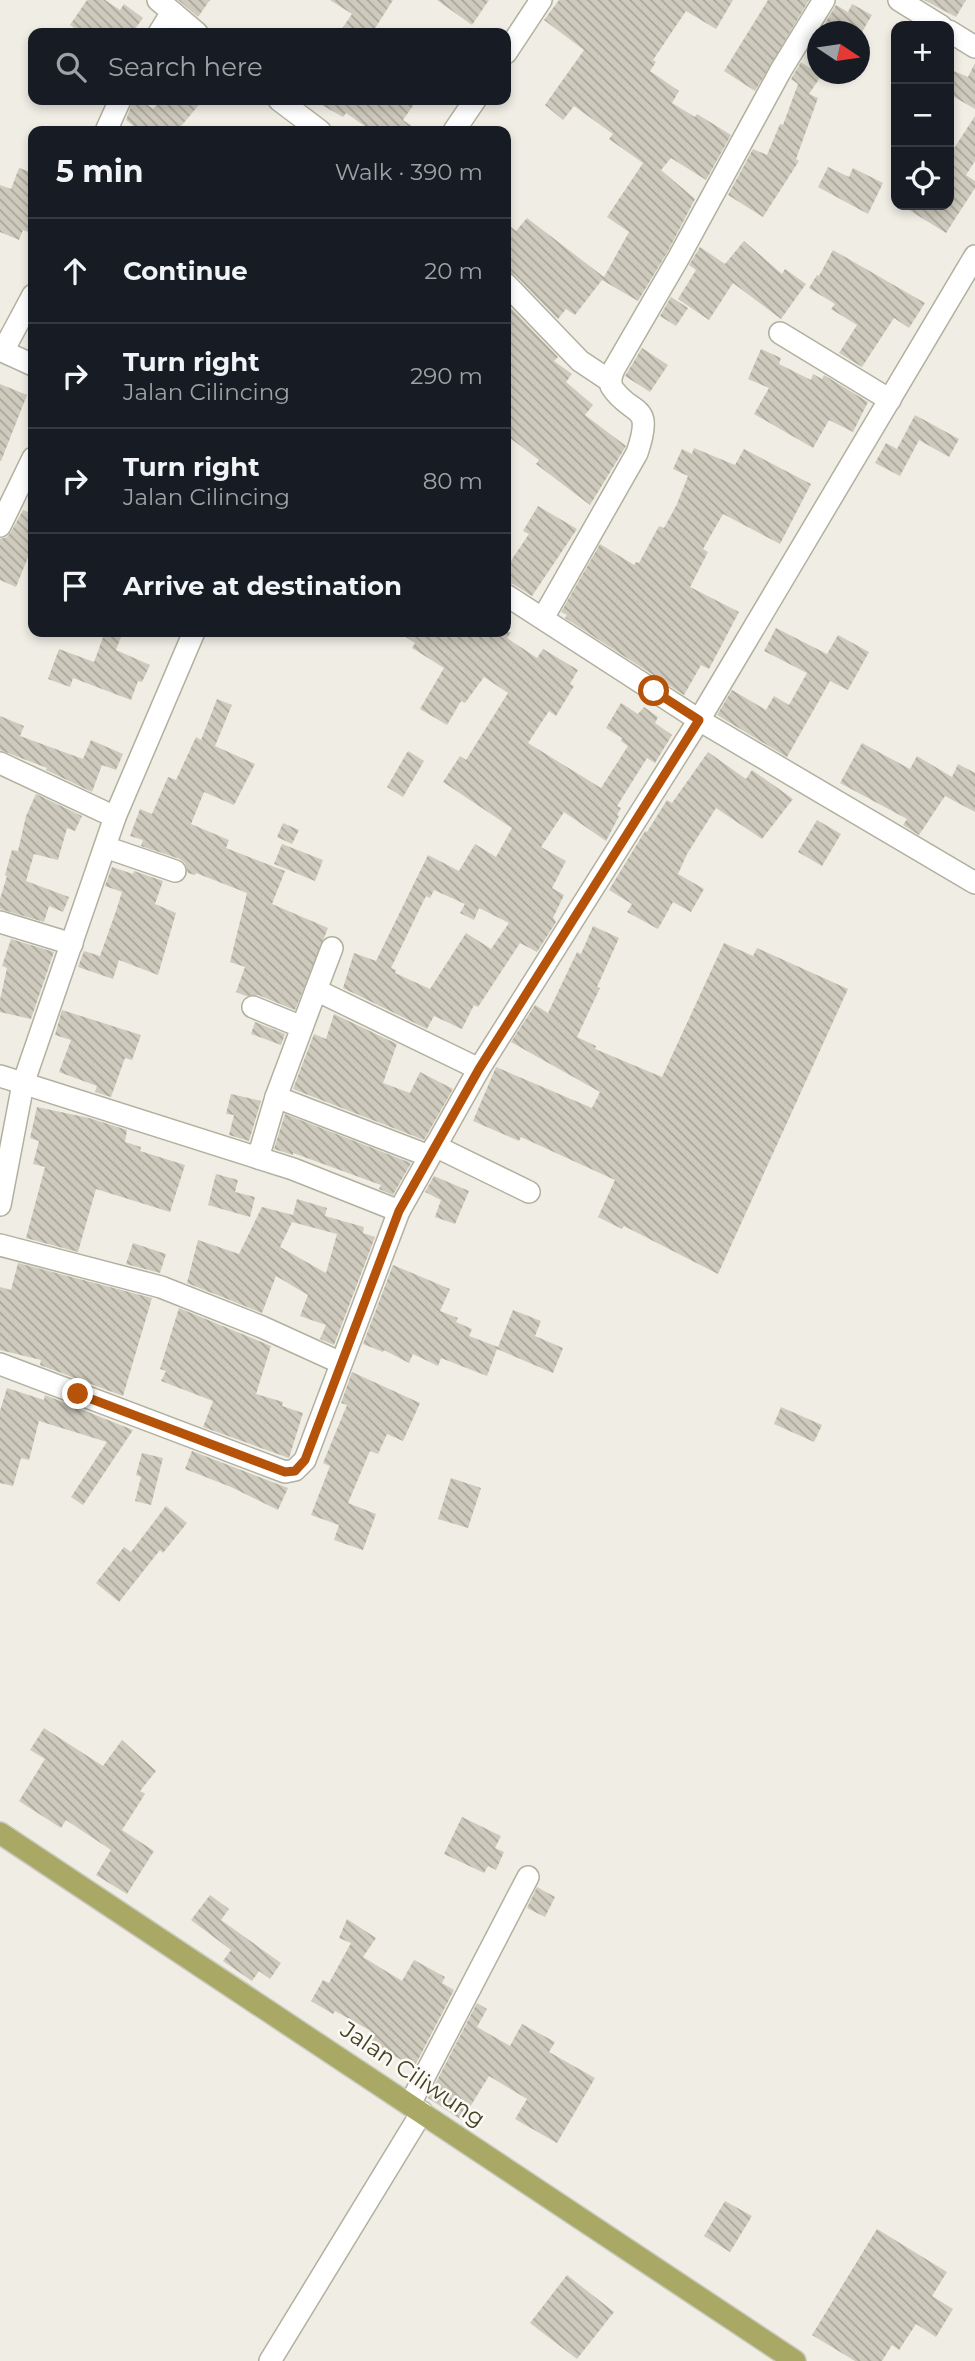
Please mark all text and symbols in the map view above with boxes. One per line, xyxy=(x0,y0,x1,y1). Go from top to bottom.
north arrow xyxy=(807,21,870,84)
map controls xyxy=(891,21,954,210)
button: + xyxy=(891,21,954,84)
search box xyxy=(28,28,511,105)
icon: search xyxy=(52,48,90,86)
text: Search here xyxy=(108,51,263,83)
button: − xyxy=(891,84,954,147)
button: locate xyxy=(891,147,954,210)
text: 5 min xyxy=(56,153,144,190)
text: Walk · 390 m xyxy=(335,158,483,186)
icon: ahead xyxy=(56,252,94,290)
text: Continue xyxy=(123,255,248,287)
text: 20 m xyxy=(424,257,483,285)
text: Turn right xyxy=(123,346,259,378)
icon: right xyxy=(56,357,94,395)
text: 290 m xyxy=(410,362,483,390)
text: Jalan Cilincing xyxy=(123,378,290,406)
text: Turn right xyxy=(123,451,259,483)
icon: right xyxy=(56,462,94,500)
text: 80 m xyxy=(423,467,483,495)
text: Jalan Cilincing xyxy=(123,483,290,511)
icon: arrive xyxy=(56,567,94,605)
text: Arrive at destination xyxy=(123,570,402,602)
route start xyxy=(638,675,669,706)
route end xyxy=(62,1378,93,1409)
street label: Jalan Ciliwung xyxy=(335,2015,491,2133)

